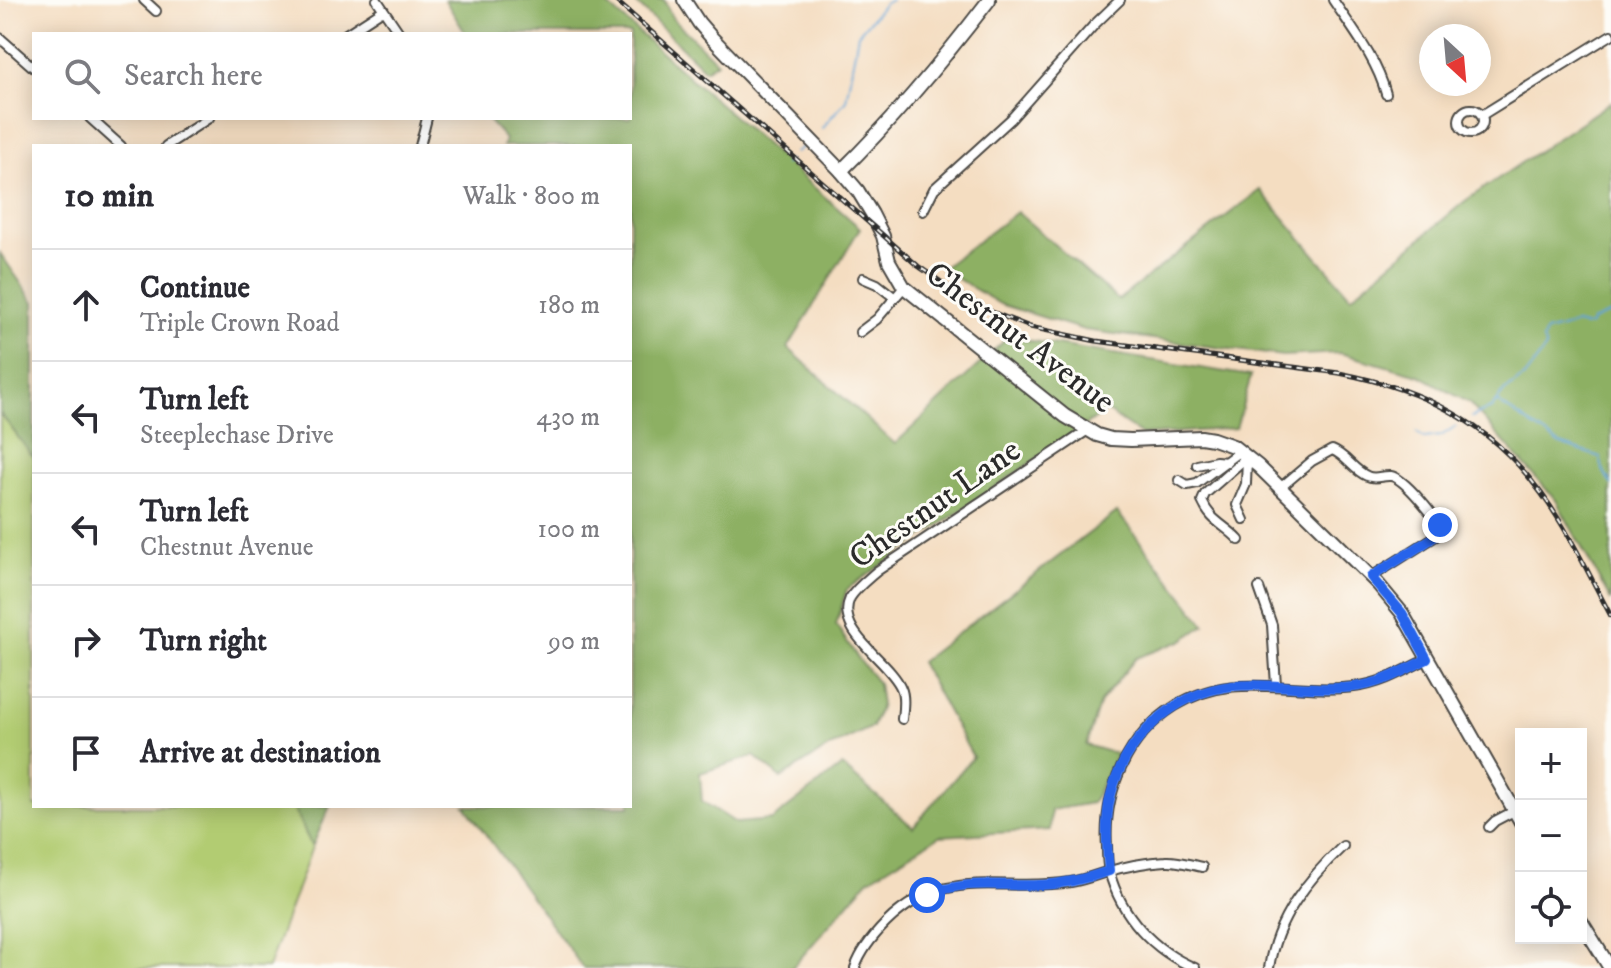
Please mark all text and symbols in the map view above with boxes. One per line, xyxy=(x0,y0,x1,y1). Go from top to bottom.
north arrow xyxy=(1419,24,1491,96)
search box xyxy=(32,32,632,120)
icon: search xyxy=(60,54,104,98)
text: Search here xyxy=(124,58,263,95)
text: 10 min xyxy=(64,175,154,217)
text: Walk · 800 m xyxy=(462,180,600,213)
street label: Chestnut Avenue xyxy=(917,253,1123,423)
text: Continue xyxy=(140,270,250,307)
icon: ahead xyxy=(64,283,108,327)
text: 180 m xyxy=(538,289,600,322)
text: Triple Crown Road xyxy=(140,307,339,340)
text: Turn left xyxy=(140,382,249,419)
icon: left xyxy=(64,395,108,439)
text: 430 m xyxy=(536,401,600,434)
text: Steeplechase Drive xyxy=(140,419,334,452)
street label: Chestnut Lane xyxy=(841,430,1029,578)
text: Turn left xyxy=(140,494,249,531)
icon: left xyxy=(64,507,108,551)
route end xyxy=(1422,507,1458,543)
text: 100 m xyxy=(537,513,600,546)
text: Chestnut Avenue xyxy=(140,531,314,564)
icon: right xyxy=(64,619,108,663)
text: Turn right xyxy=(140,623,267,660)
text: 90 m xyxy=(548,625,600,658)
map controls xyxy=(1515,728,1587,944)
button: + xyxy=(1515,728,1587,800)
icon: arrive xyxy=(64,731,108,775)
text: Arrive at destination xyxy=(140,735,381,772)
button: − xyxy=(1515,800,1587,872)
button: locate xyxy=(1515,872,1587,944)
route start xyxy=(909,877,945,913)

